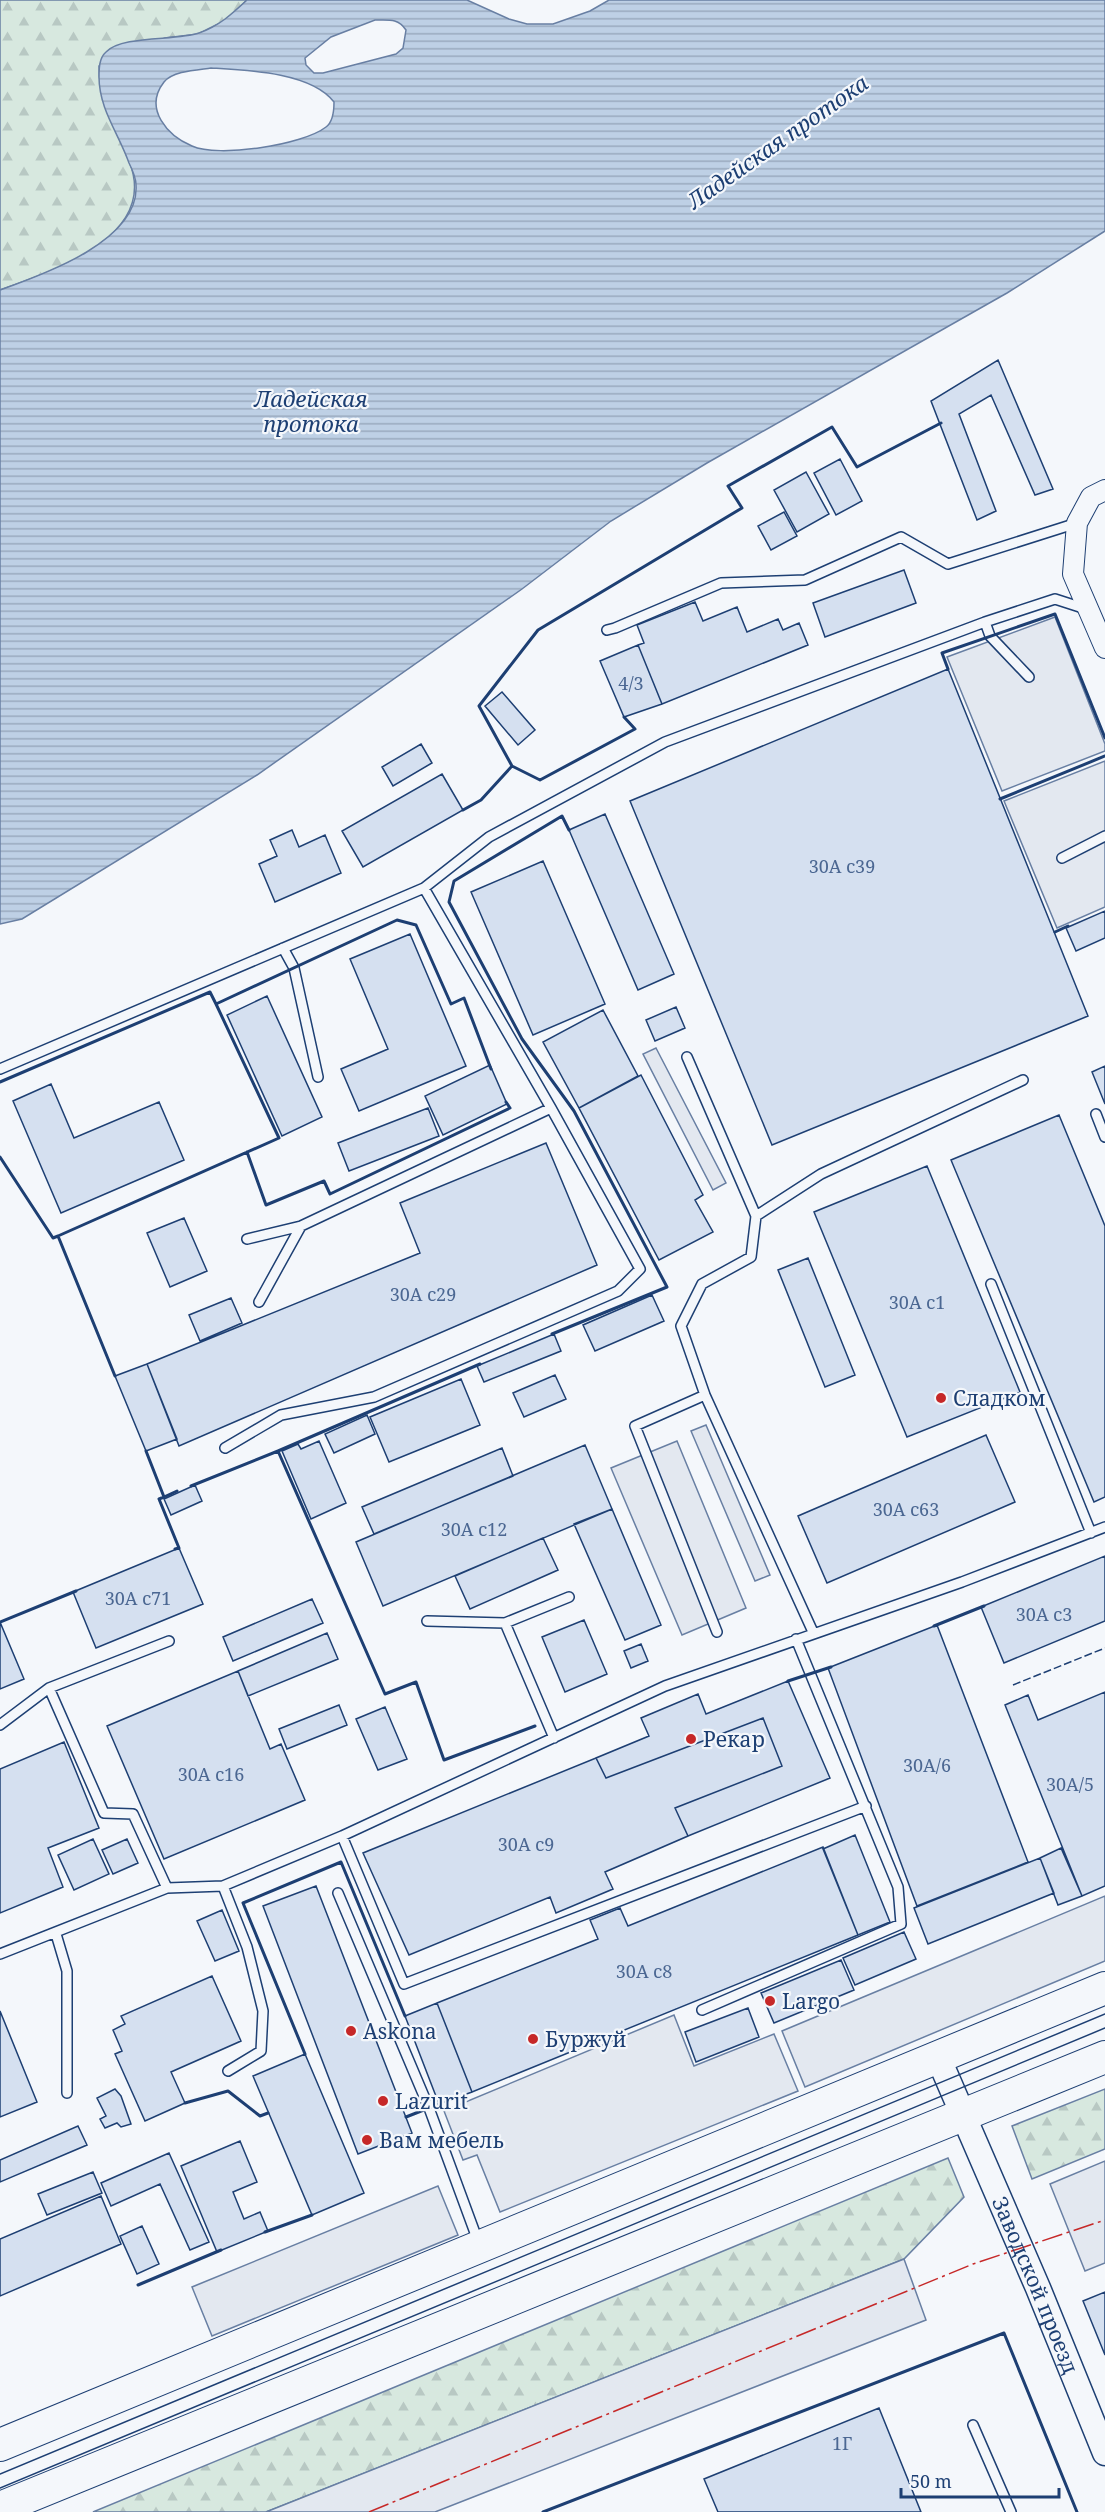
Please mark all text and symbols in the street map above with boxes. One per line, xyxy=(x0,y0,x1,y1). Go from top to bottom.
water label: Ладейская протока xyxy=(680,67,874,215)
water label: Ладейская протока xyxy=(253,383,368,438)
house number: 4/3 xyxy=(618,671,644,695)
house number: 30А с39 xyxy=(809,854,875,878)
house number: 30А с29 xyxy=(390,1282,456,1306)
house number: 30А с1 xyxy=(889,1290,945,1314)
place label: Сладком xyxy=(953,1384,1046,1412)
marker: Сладком xyxy=(934,1391,948,1405)
house number: 30А с63 xyxy=(873,1497,939,1521)
house number: 30А с12 xyxy=(441,1517,507,1541)
house number: 30А с71 xyxy=(105,1586,171,1610)
house number: 30А с3 xyxy=(1016,1602,1072,1626)
place label: Рекар xyxy=(703,1725,765,1753)
marker: Рекар xyxy=(684,1732,698,1746)
house number: 30А/6 xyxy=(903,1753,951,1777)
house number: 30А с16 xyxy=(178,1762,244,1786)
house number: 30А/5 xyxy=(1046,1772,1094,1796)
house number: 30А с9 xyxy=(498,1832,554,1856)
house number: 30А с8 xyxy=(616,1959,672,1983)
place label: Largo xyxy=(782,1987,840,2015)
marker: Largo xyxy=(763,1994,777,2008)
place label: Askona xyxy=(363,2017,437,2045)
marker: Askona xyxy=(344,2024,358,2038)
place label: Буржуй xyxy=(545,2025,627,2053)
marker: Буржуй xyxy=(526,2032,540,2046)
place label: Lazurit xyxy=(395,2087,468,2115)
marker: Lazurit xyxy=(376,2094,390,2108)
place label: Вам мебель xyxy=(379,2126,504,2154)
marker: Вам мебель xyxy=(360,2133,374,2147)
street label: Заводской проезд xyxy=(986,2192,1085,2378)
house number: 1Г xyxy=(832,2431,852,2455)
scale bar xyxy=(901,2461,1058,2499)
text: 50 m xyxy=(910,2469,952,2493)

